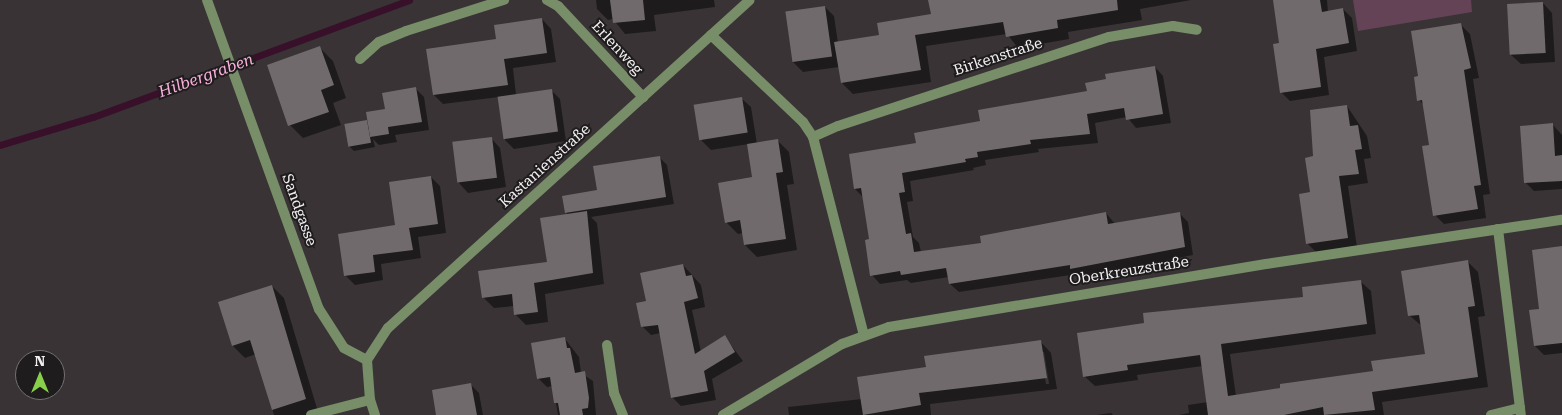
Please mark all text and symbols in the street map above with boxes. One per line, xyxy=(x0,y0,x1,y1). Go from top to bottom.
street label: Erlenweg xyxy=(588,17,646,79)
street label: Birkenstraße xyxy=(951,34,1045,80)
water label: Hilbergraben xyxy=(156,50,256,102)
street label: Kastanienstraße xyxy=(496,120,594,212)
street label: Sandgasse xyxy=(278,171,320,249)
street label: Oberkreuzstraße xyxy=(1068,253,1190,289)
north arrow xyxy=(15,350,65,400)
text: N xyxy=(35,353,45,369)

